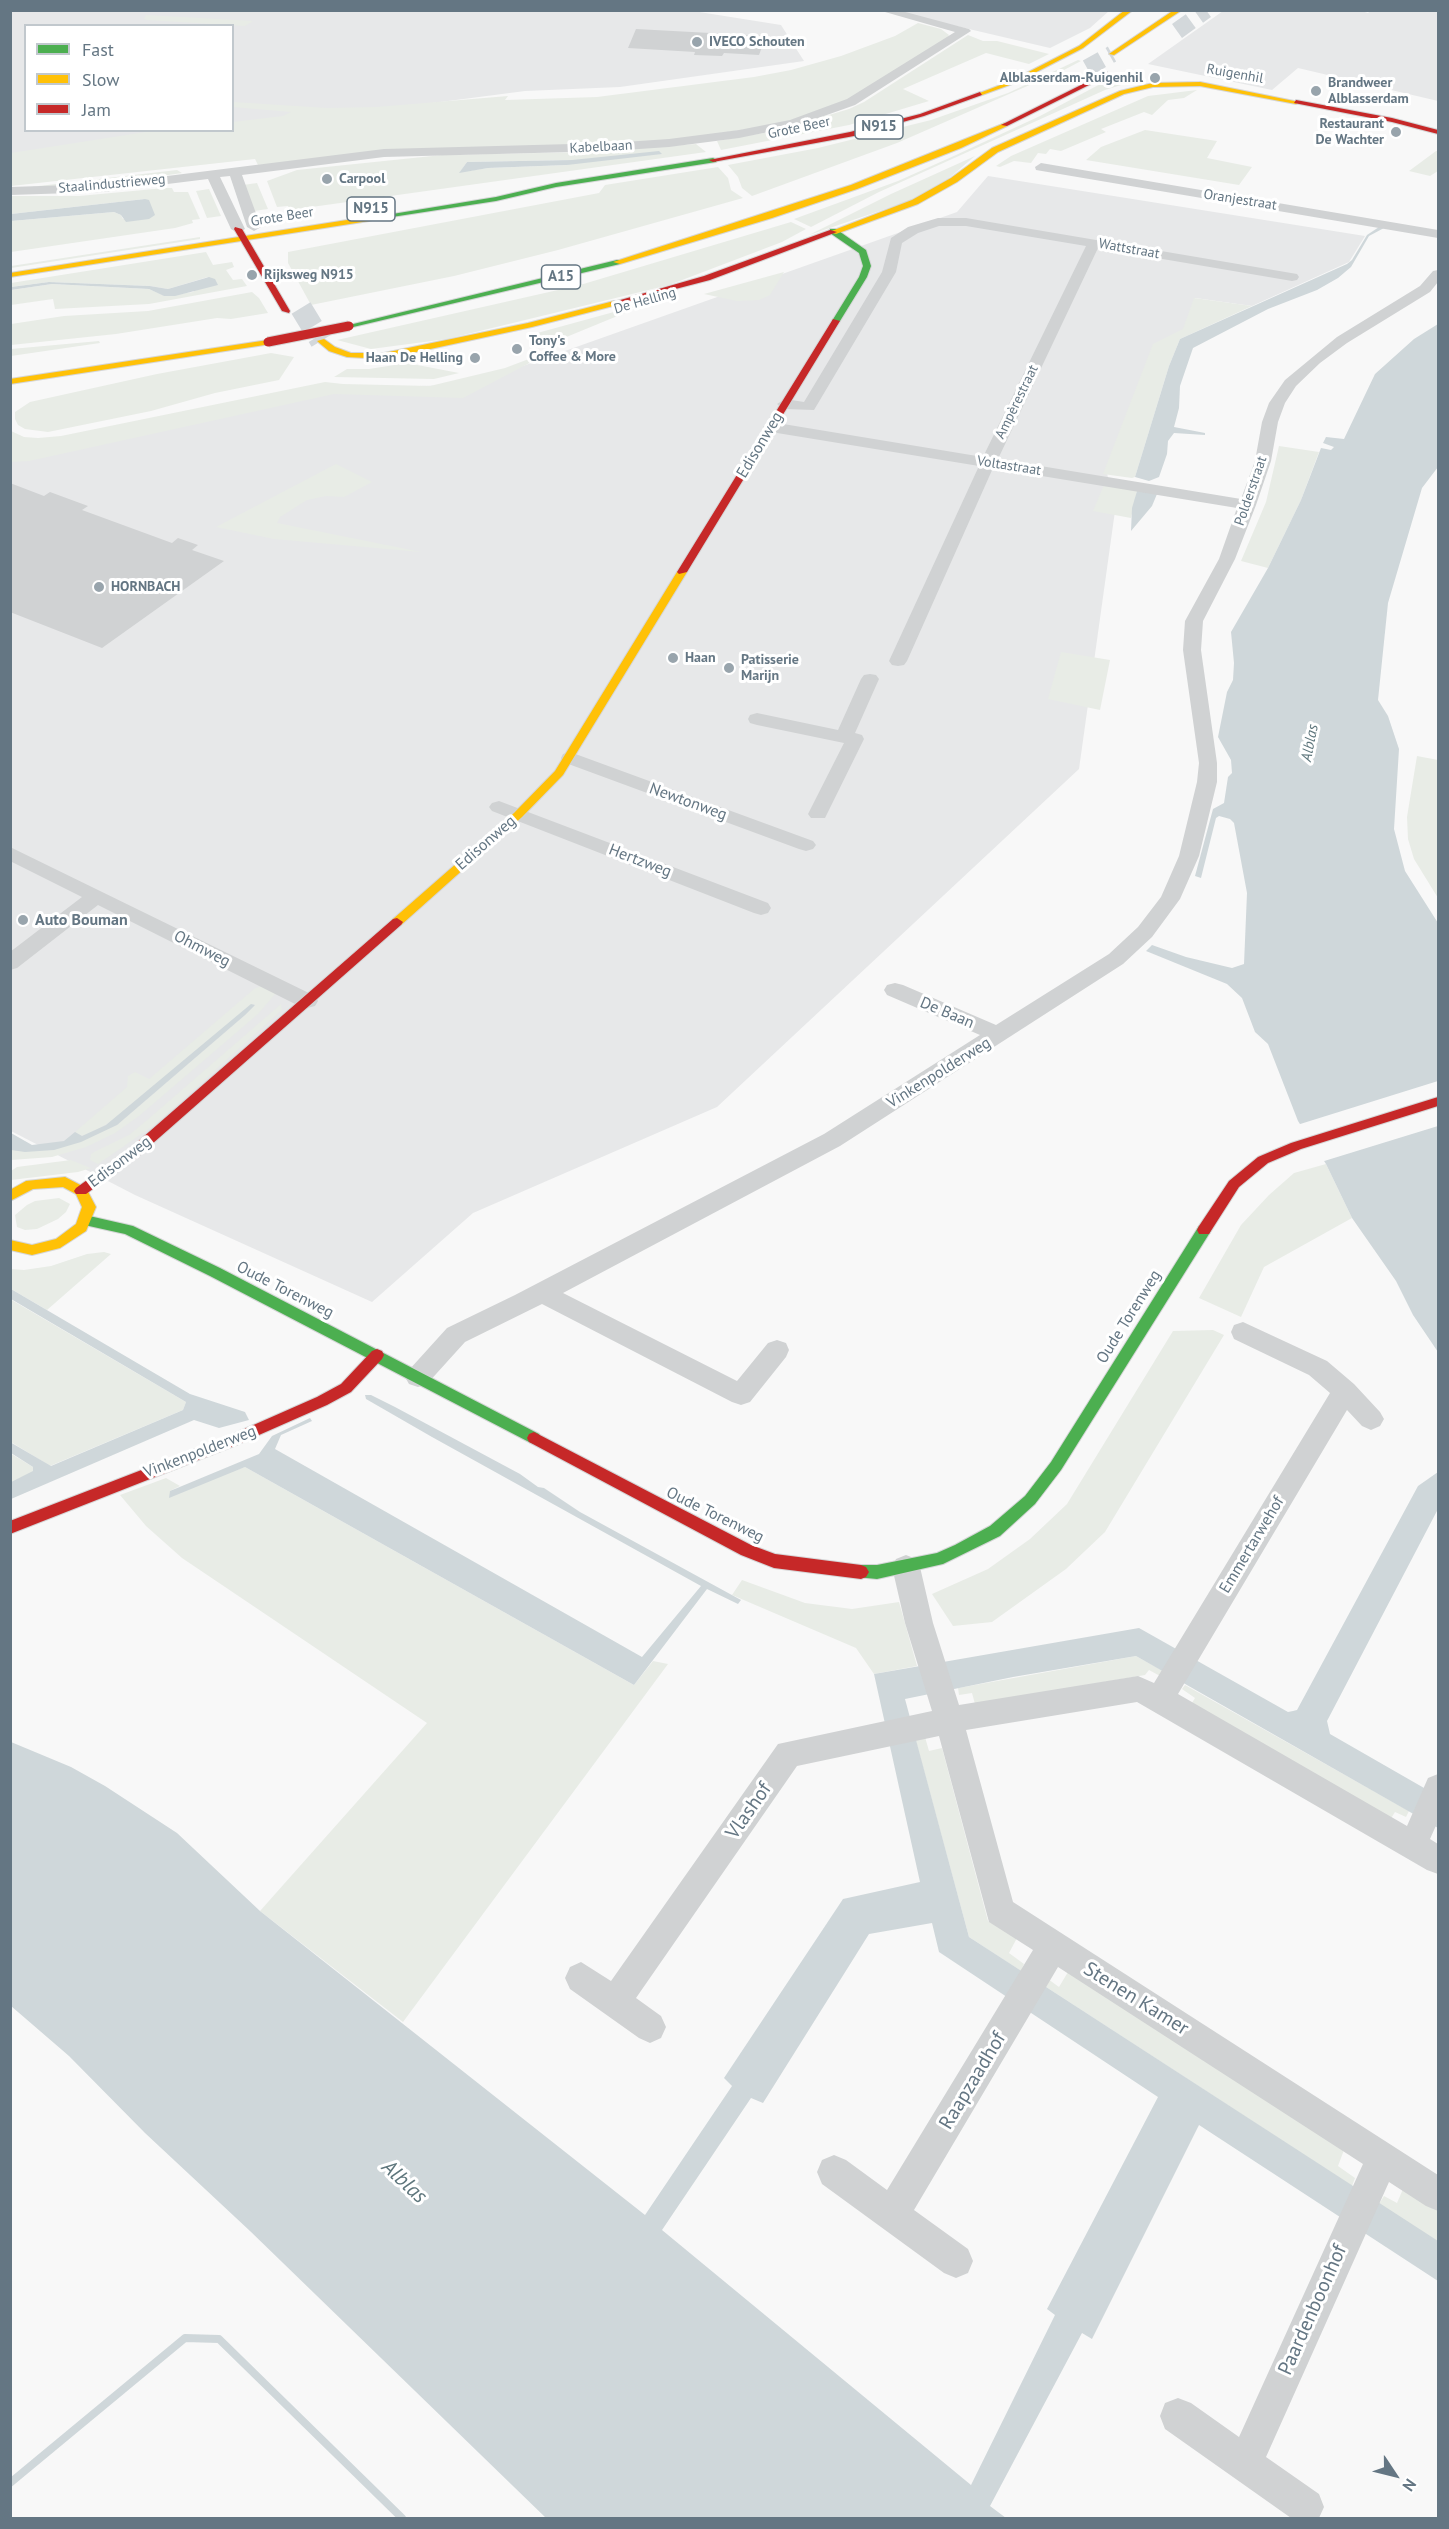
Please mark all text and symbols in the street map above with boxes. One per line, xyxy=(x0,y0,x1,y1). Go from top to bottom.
legend xyxy=(24,24,234,132)
place label: IVECO Schouten xyxy=(709,34,805,50)
marker: IVECO Schouten xyxy=(690,35,704,49)
text: Fast xyxy=(82,38,114,61)
street label: Ruigenhil xyxy=(1205,61,1265,87)
text: Slow xyxy=(82,68,120,91)
place label: Alblasserdam-Ruigenhil xyxy=(1000,70,1143,86)
marker: Alblasserdam-Ruigenhil xyxy=(1148,71,1162,85)
place label: Brandweer Alblasserdam xyxy=(1328,75,1409,108)
marker: Brandweer Alblasserdam xyxy=(1309,84,1323,98)
text: Jam xyxy=(82,98,111,121)
street label: Grote Beer xyxy=(766,113,832,143)
road number: N915 xyxy=(855,115,903,139)
place label: Restaurant De Wachter xyxy=(1315,116,1384,148)
marker: Restaurant De Wachter xyxy=(1389,125,1403,139)
street label: Kabelbaan xyxy=(569,137,633,157)
street label: Staalindustrieweg xyxy=(58,171,166,197)
place label: Carpool xyxy=(339,171,385,187)
marker: Carpool xyxy=(320,172,334,186)
street label: Oranjestraat xyxy=(1202,186,1278,214)
road number: N915 xyxy=(347,197,395,221)
street label: Grote Beer xyxy=(249,204,315,230)
street label: Wattstraat xyxy=(1097,235,1161,263)
road number: A15 xyxy=(542,265,580,289)
place label: Rijksweg N915 xyxy=(264,267,354,283)
marker: Rijksweg N915 xyxy=(245,268,259,282)
street label: De Helling xyxy=(612,284,678,318)
place label: Tony's Coffee & More xyxy=(529,333,616,366)
marker: Tony's Coffee & More xyxy=(510,342,524,356)
place label: Haan De Helling xyxy=(366,350,463,366)
marker: Haan De Helling xyxy=(468,351,482,365)
street label: Ampèrestraat xyxy=(992,362,1042,442)
street label: Edisonweg xyxy=(733,408,787,482)
street label: Voltastraat xyxy=(976,453,1042,479)
street label: Polderstraat xyxy=(1231,454,1271,528)
place label: HORNBACH xyxy=(111,579,180,595)
marker: HORNBACH xyxy=(92,580,106,594)
place label: Haan xyxy=(685,650,716,666)
marker: Haan xyxy=(666,651,680,665)
place label: Patisserie Marijn xyxy=(741,652,799,684)
marker: Patisserie Marijn xyxy=(722,661,736,675)
water label: Alblas xyxy=(1298,723,1322,763)
street label: Newtonweg xyxy=(647,779,729,825)
street label: Edisonweg xyxy=(452,812,520,874)
street label: Hertzweg xyxy=(606,840,674,882)
place label: Auto Bouman xyxy=(35,910,128,930)
marker: Auto Bouman xyxy=(16,913,30,927)
street label: Ohmweg xyxy=(171,927,233,971)
street label: De Baan xyxy=(917,993,977,1033)
street label: Vinkenpolderweg xyxy=(884,1033,994,1113)
street label: Edisonweg xyxy=(85,1132,155,1192)
street label: Oude Torenweg xyxy=(233,1257,337,1323)
street label: Oude Torenweg xyxy=(1093,1267,1165,1367)
street label: Vinkenpolderweg xyxy=(141,1422,259,1482)
street label: Oude Torenweg xyxy=(663,1483,767,1547)
street label: Emmertarwehof xyxy=(1216,1493,1288,1597)
street label: Vlashof xyxy=(721,1778,777,1844)
street label: Stenen Kamer xyxy=(1079,1957,1193,2041)
street label: Raapzaadhof xyxy=(935,2028,1011,2134)
water label: Alblas xyxy=(376,2155,432,2209)
street label: Paardenboonhof xyxy=(1274,2241,1352,2379)
north arrow xyxy=(1365,2445,1425,2505)
text: N xyxy=(1399,2475,1421,2495)

